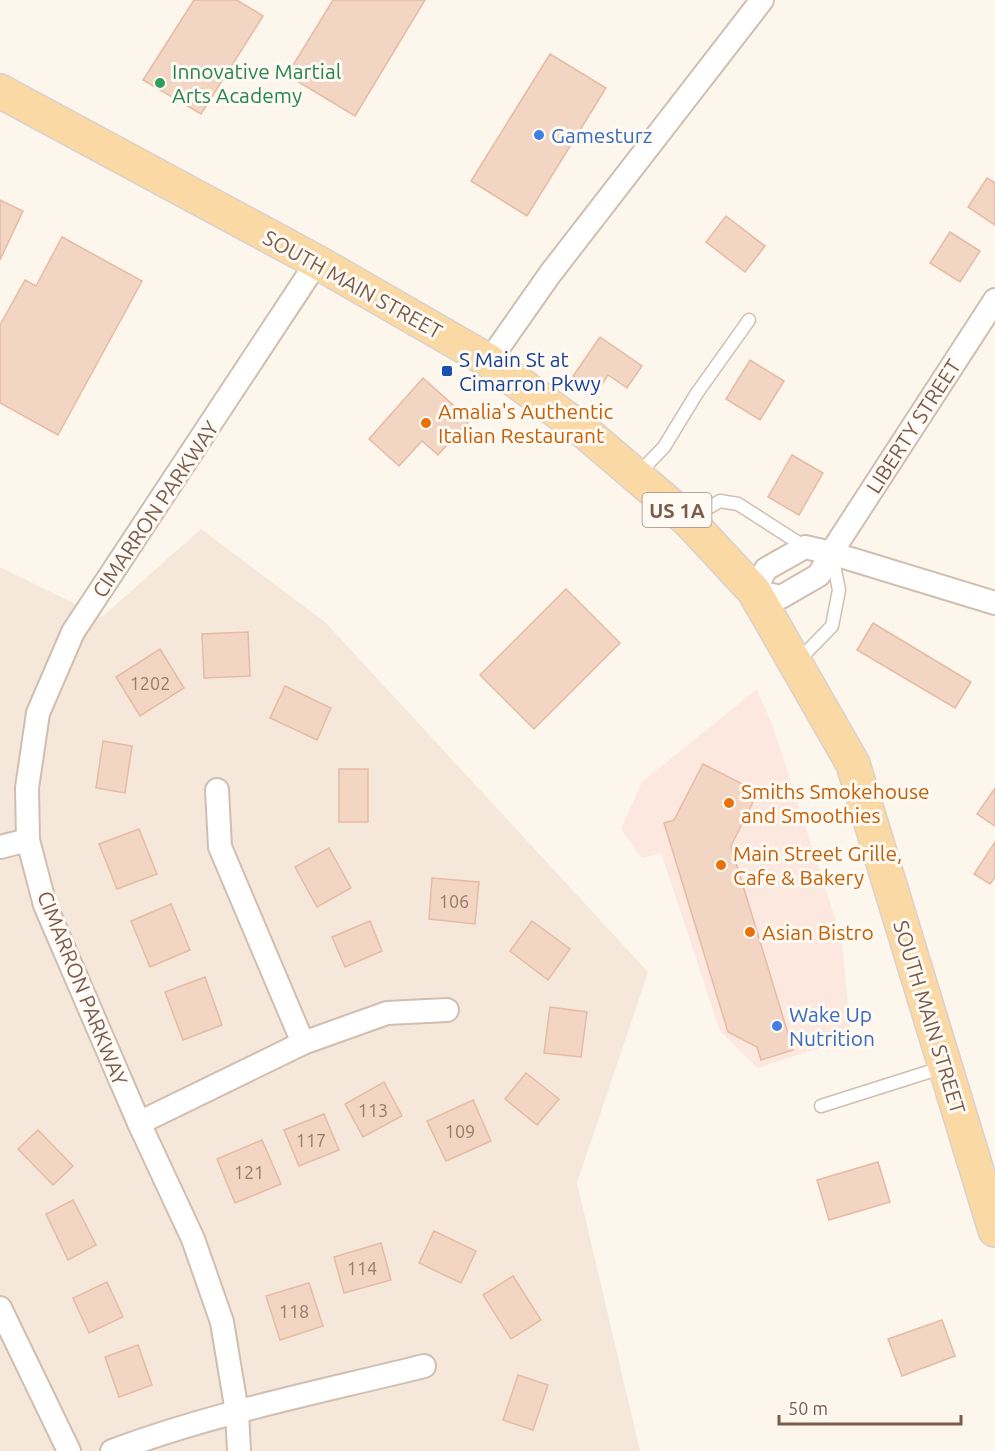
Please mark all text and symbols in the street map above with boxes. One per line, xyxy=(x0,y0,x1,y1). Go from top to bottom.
place label: Innovative Martial Arts Academy xyxy=(172,59,341,107)
marker: Innovative Martial Arts Academy xyxy=(153,76,167,90)
place label: Gamesturz xyxy=(551,123,652,147)
marker: Gamesturz xyxy=(532,128,546,142)
street label: SOUTH MAIN STREET xyxy=(259,225,447,343)
place label: S Main St at Cimarron Pkwy xyxy=(459,347,601,395)
street label: LIBERTY STREET xyxy=(861,354,965,497)
marker: S Main St at Cimarron Pkwy xyxy=(440,364,454,378)
place label: Amalia's Authentic Italian Restaurant xyxy=(438,399,613,447)
street label: CIMARRON PARKWAY xyxy=(87,416,223,602)
marker: Amalia's Authentic Italian Restaurant xyxy=(419,416,433,430)
road number: US 1A xyxy=(642,493,712,527)
house number: 1202 xyxy=(130,673,170,693)
place label: Smiths Smokehouse and Smoothies xyxy=(741,779,930,827)
marker: Smiths Smokehouse and Smoothies xyxy=(722,796,736,810)
place label: Main Street Grille, Cafe & Bakery xyxy=(733,841,902,889)
marker: Main Street Grille, Cafe & Bakery xyxy=(714,858,728,872)
street label: CIMARRON PARKWAY xyxy=(33,887,133,1089)
house number: 106 xyxy=(439,891,469,911)
street label: SOUTH MAIN STREET xyxy=(889,917,971,1117)
place label: Asian Bistro xyxy=(762,920,874,944)
marker: Asian Bistro xyxy=(743,925,757,939)
place label: Wake Up Nutrition xyxy=(789,1002,875,1050)
marker: Wake Up Nutrition xyxy=(770,1019,784,1033)
house number: 113 xyxy=(358,1100,388,1120)
house number: 109 xyxy=(445,1121,475,1141)
house number: 117 xyxy=(296,1130,326,1150)
house number: 121 xyxy=(234,1162,264,1182)
house number: 114 xyxy=(347,1258,377,1278)
house number: 118 xyxy=(279,1301,309,1321)
scale bar xyxy=(779,1388,960,1426)
text: 50 m xyxy=(788,1398,828,1418)

